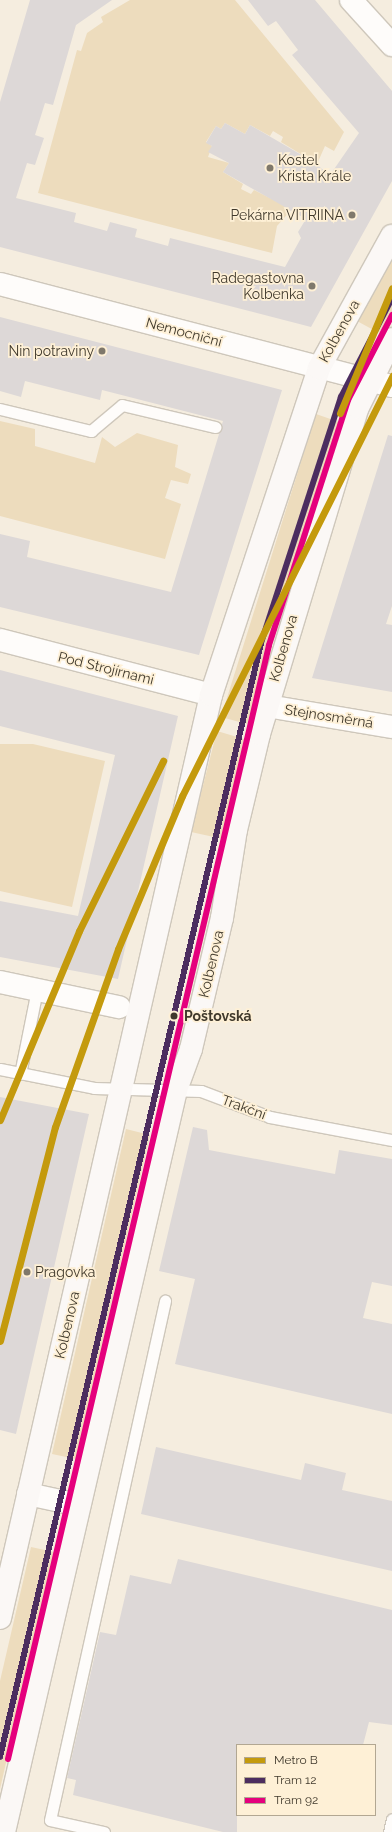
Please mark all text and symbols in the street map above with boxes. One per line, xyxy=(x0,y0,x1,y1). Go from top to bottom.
place label: Kostel Krista Krále xyxy=(278,152,351,184)
marker: Kostel Krista Krále xyxy=(265,163,275,173)
place label: Pekárna VITRIINA xyxy=(230,207,344,223)
marker: Pekárna VITRIINA xyxy=(347,210,357,220)
place label: Radegastovna Kolbenka xyxy=(211,270,304,302)
marker: Radegastovna Kolbenka xyxy=(307,281,317,291)
street label: Kolbenova xyxy=(315,297,363,365)
street label: Nemocniční xyxy=(144,314,224,350)
place label: Nin potraviny xyxy=(8,343,94,359)
marker: Nin potraviny xyxy=(97,346,107,356)
street label: Kolbenova xyxy=(265,613,301,683)
street label: Pod Strojírnami xyxy=(56,648,156,688)
street label: Stejnosměrná xyxy=(284,701,374,731)
street label: Kolbenova xyxy=(195,929,227,999)
place label: Poštovská xyxy=(184,1008,252,1024)
marker: Poštovská xyxy=(167,1009,181,1023)
street label: Trakční xyxy=(220,1091,268,1123)
place label: Pragovka xyxy=(35,1264,95,1280)
marker: Pragovka xyxy=(22,1267,32,1277)
street label: Kolbenova xyxy=(51,1290,83,1360)
legend xyxy=(236,1744,376,1816)
text: Metro B xyxy=(274,1753,318,1767)
text: Tram 12 xyxy=(274,1773,316,1787)
text: Tram 92 xyxy=(274,1793,318,1807)

